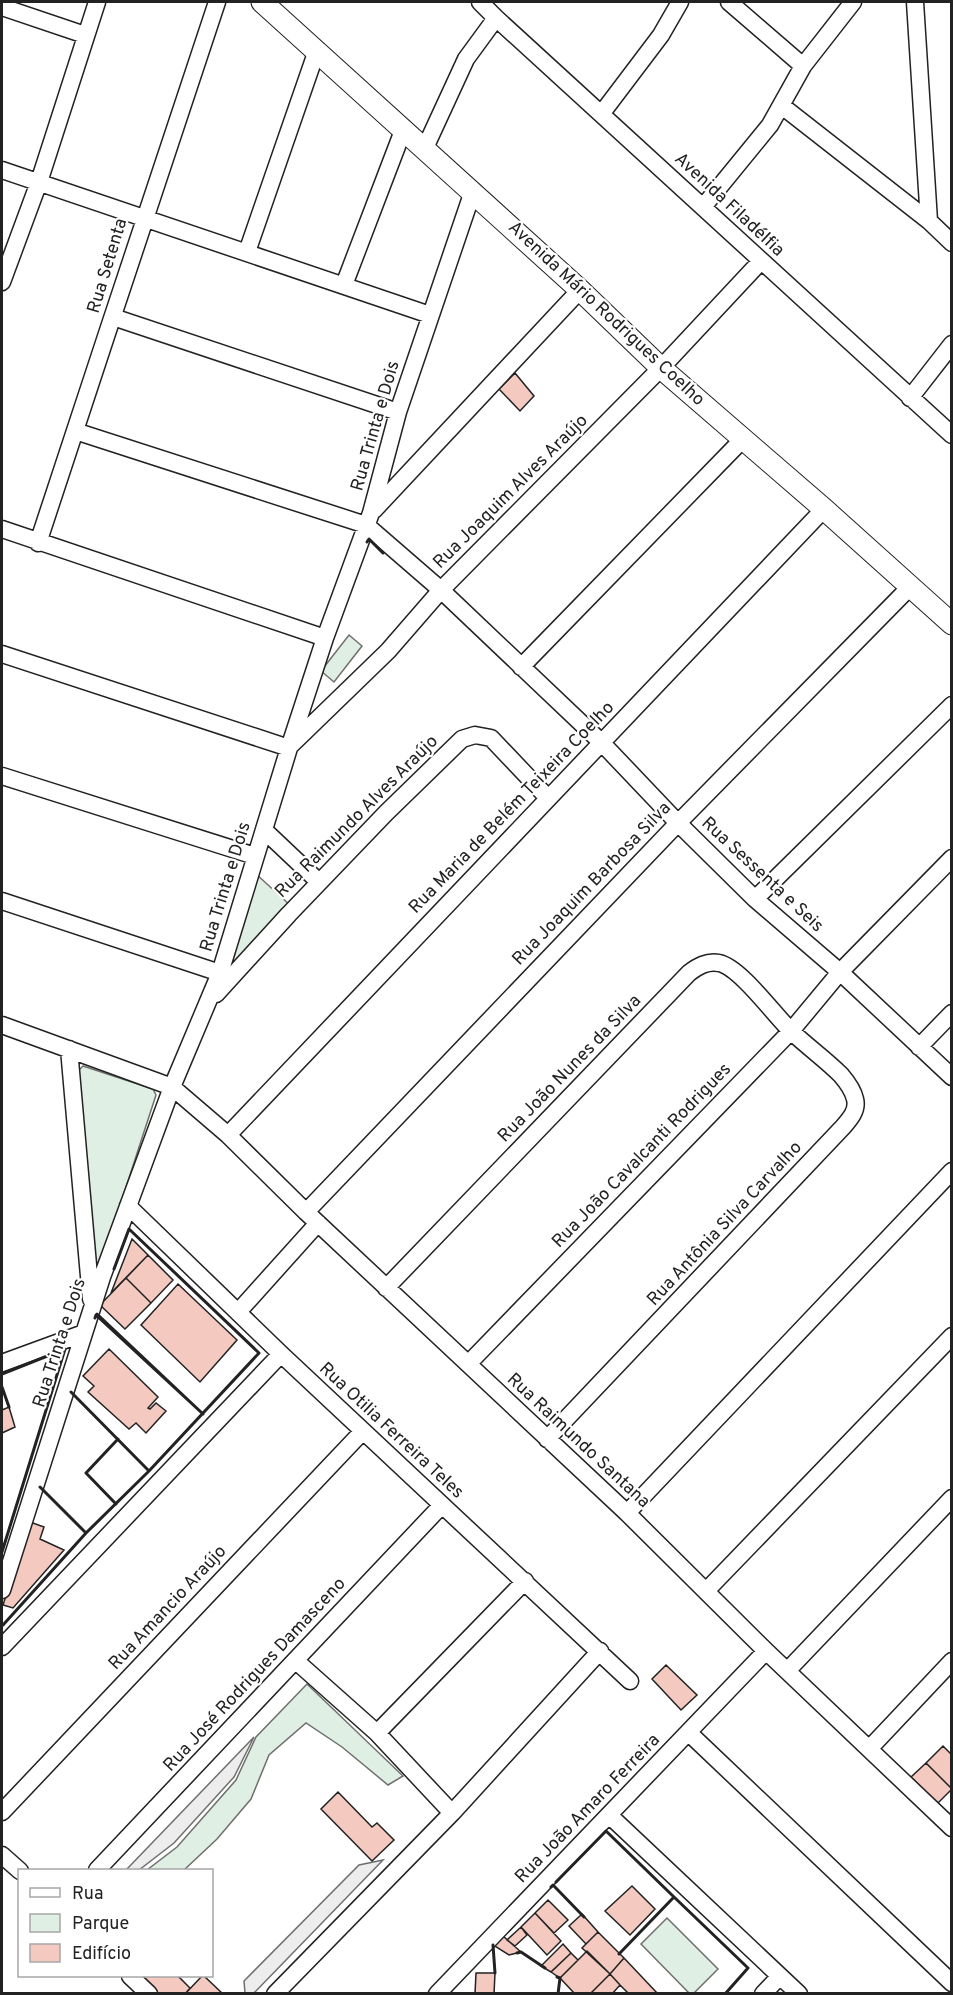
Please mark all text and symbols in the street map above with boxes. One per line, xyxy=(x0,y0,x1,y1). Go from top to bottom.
street label: Avenida Filadélfia xyxy=(669,148,789,262)
street label: Rua Setenta xyxy=(83,216,133,316)
street label: Avenida Mário Rodrigues Coelho xyxy=(503,216,709,412)
street label: Rua Trinta e Dois xyxy=(346,358,406,494)
street label: Rua Joaquim Alves Araújo xyxy=(429,410,593,574)
street label: Rua Maria de Belém Teixeira Coelho xyxy=(404,697,620,919)
street label: Rua Raimundo Alves Araújo xyxy=(270,730,444,904)
street label: Rua Joaquim Barbosa Silva xyxy=(508,797,676,971)
street label: Rua Sessenta e Seis xyxy=(696,812,828,938)
street label: Rua Trinta e Dois xyxy=(195,819,257,955)
street label: Rua João Nunes da Silva xyxy=(493,990,647,1148)
street label: Rua João Cavalcanti Rodrigues xyxy=(547,1059,737,1253)
street label: Rua Antônia Silva Carvalho xyxy=(643,1137,807,1311)
street label: Rua Trinta e Dois xyxy=(28,1275,92,1411)
street label: Rua Otilia Ferreira Teles xyxy=(314,1358,468,1504)
street label: Rua Raimundo Santana xyxy=(501,1368,655,1514)
street label: Rua Amancio Araújo xyxy=(104,1541,232,1675)
street label: Rua José Rodrigues Damasceno xyxy=(159,1573,351,1777)
street label: Rua João Amaro Ferreira xyxy=(511,1729,665,1889)
legend xyxy=(18,1869,213,1977)
text: Rua xyxy=(72,1883,103,1906)
text: Parque xyxy=(72,1913,129,1936)
text: Edifício xyxy=(72,1943,131,1966)

